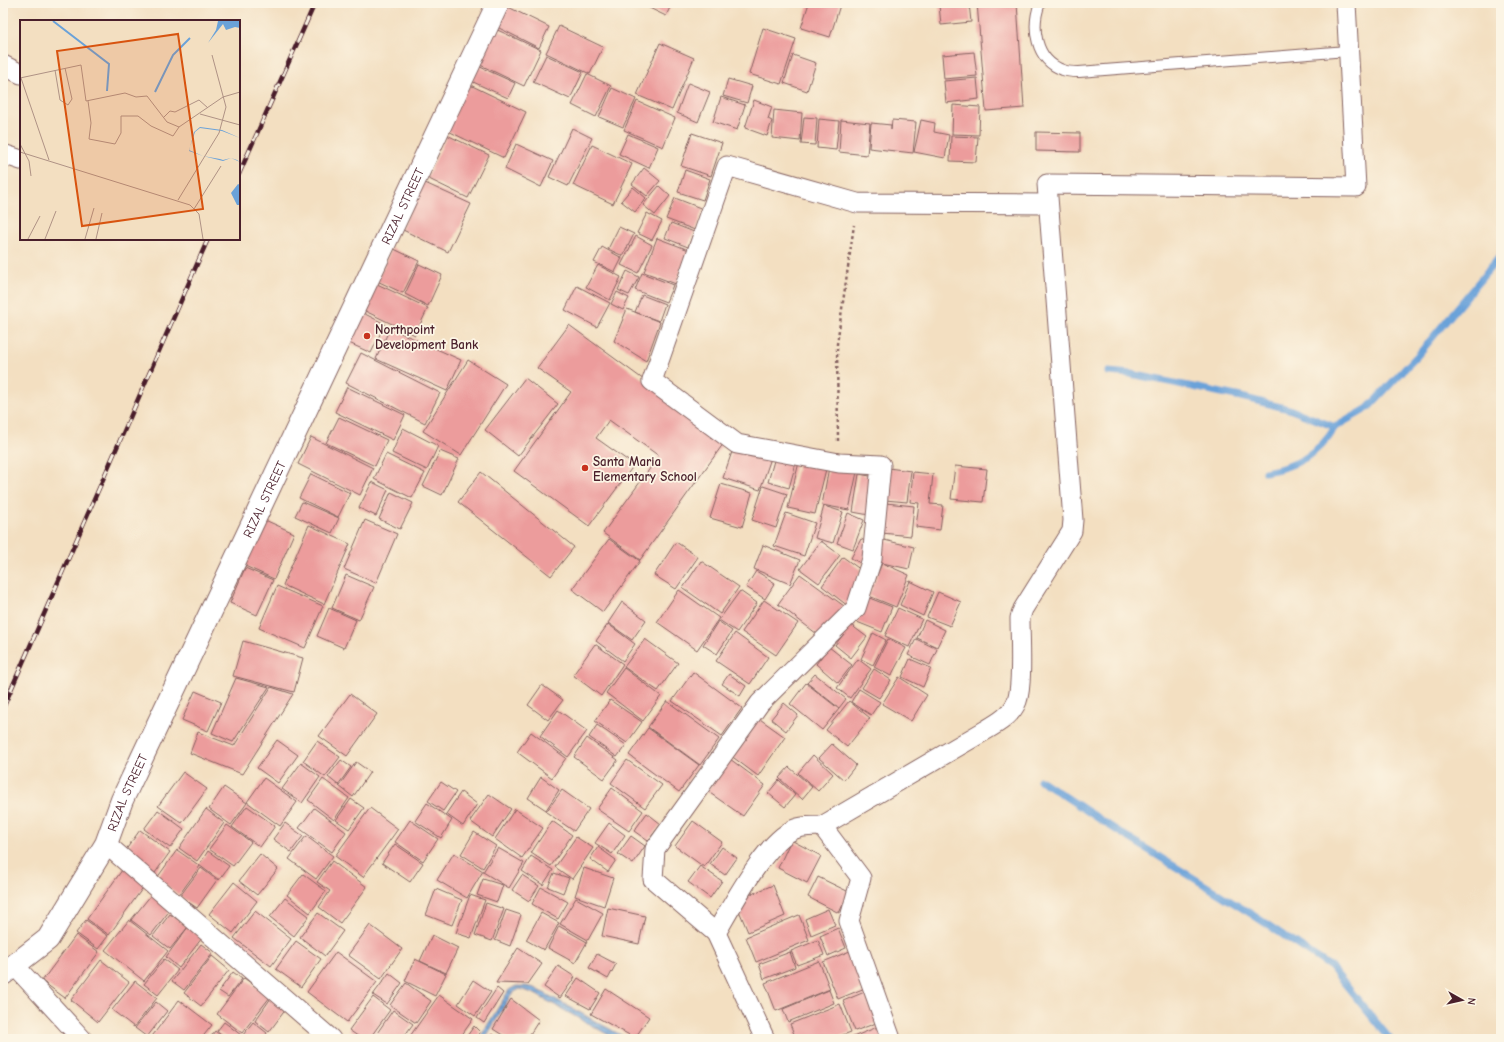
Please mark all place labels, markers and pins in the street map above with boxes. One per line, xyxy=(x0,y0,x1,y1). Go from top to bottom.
place label: Northpoint Development Bank xyxy=(375,322,479,352)
marker: Northpoint Development Bank xyxy=(362,331,372,341)
place label: Santa Maria Elementary School xyxy=(593,454,697,484)
marker: Santa Maria Elementary School xyxy=(580,463,590,473)

